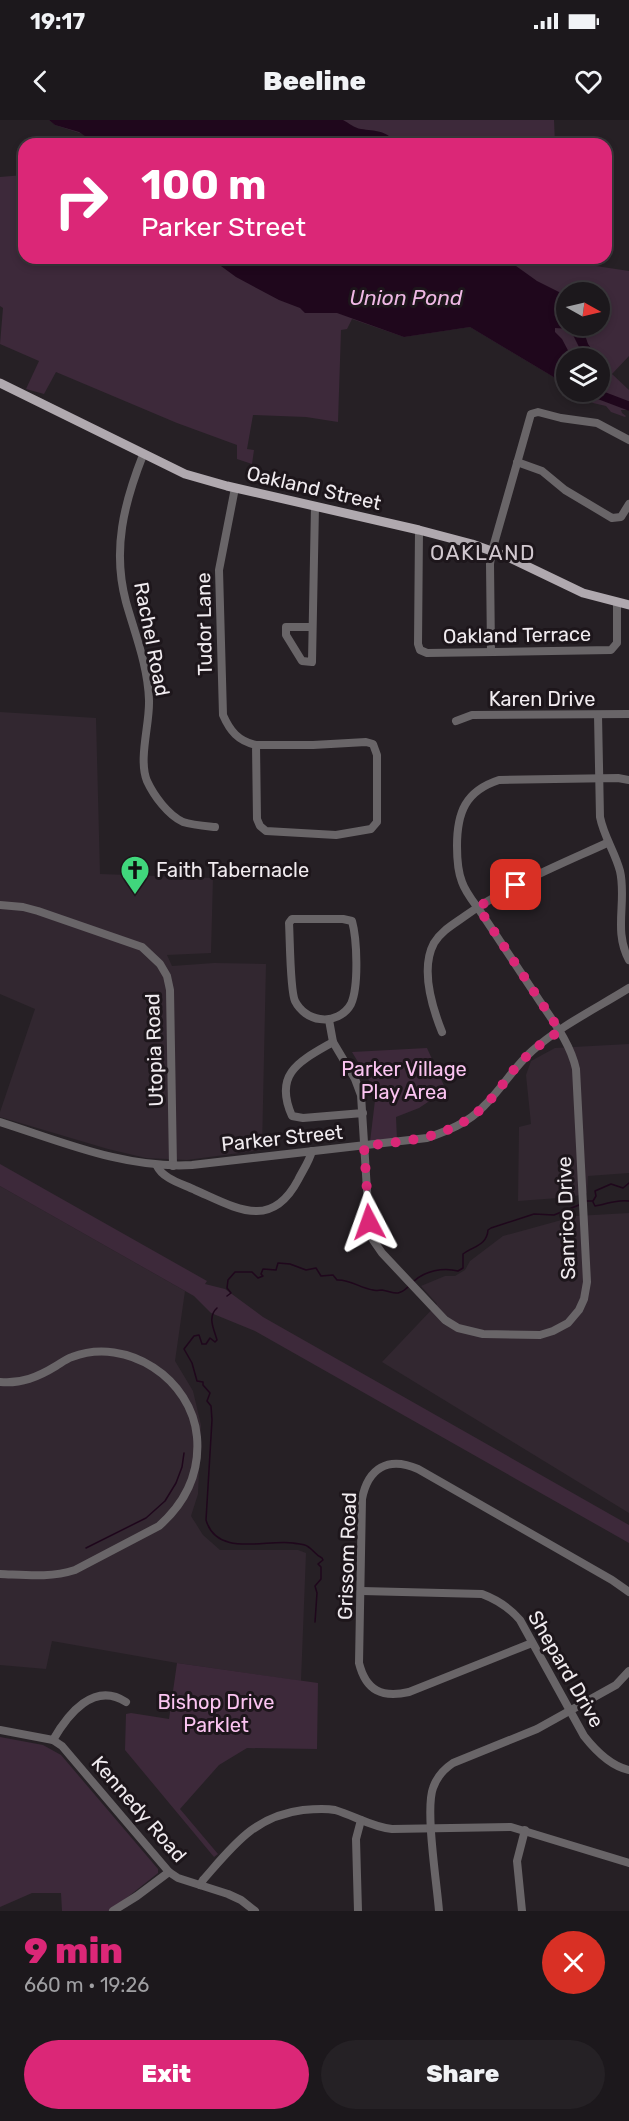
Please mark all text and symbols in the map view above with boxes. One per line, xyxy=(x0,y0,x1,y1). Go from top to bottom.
text: 19:17 xyxy=(30,8,85,35)
icon: back xyxy=(24,65,57,98)
text: Beeline xyxy=(263,65,366,97)
icon: heart xyxy=(572,65,605,98)
text: 100 m xyxy=(141,160,266,210)
icon: right xyxy=(42,162,120,240)
text: Parker Street xyxy=(141,211,306,243)
north arrow xyxy=(556,282,610,336)
map controls xyxy=(556,282,610,402)
water label: Union Pond xyxy=(349,285,463,310)
button: layers xyxy=(556,348,610,402)
street label: Oakland Street xyxy=(244,461,384,515)
district label: OAKLAND xyxy=(430,540,536,565)
street label: Tudor Lane xyxy=(191,572,217,676)
street label: Rachel Road xyxy=(129,580,175,698)
street label: Oakland Terrace xyxy=(443,622,591,648)
street label: Karen Drive xyxy=(489,687,595,711)
church icon: Faith Tabernacle xyxy=(119,854,151,896)
place label: Faith Tabernacle xyxy=(156,858,309,882)
pin xyxy=(490,859,541,910)
icon: arrive xyxy=(499,868,532,901)
street label: Utopia Road xyxy=(140,993,168,1107)
park label: Parker Village Play Area xyxy=(341,1057,467,1104)
street label: Parker Street xyxy=(220,1120,344,1156)
street label: Sanrico Drive xyxy=(552,1156,580,1280)
position arrow xyxy=(337,1190,401,1254)
street label: Grissom Road xyxy=(333,1492,361,1620)
street label: Shepard Drive xyxy=(523,1606,609,1732)
park label: Bishop Drive Parklet xyxy=(157,1690,275,1737)
street label: Kennedy Road xyxy=(86,1751,192,1867)
text: 9 min xyxy=(24,1929,123,1972)
button: close xyxy=(542,1931,605,1994)
text: 660 m · 19:26 xyxy=(24,1973,149,1997)
button: Exit xyxy=(24,2040,309,2109)
button: Share xyxy=(321,2040,605,2109)

